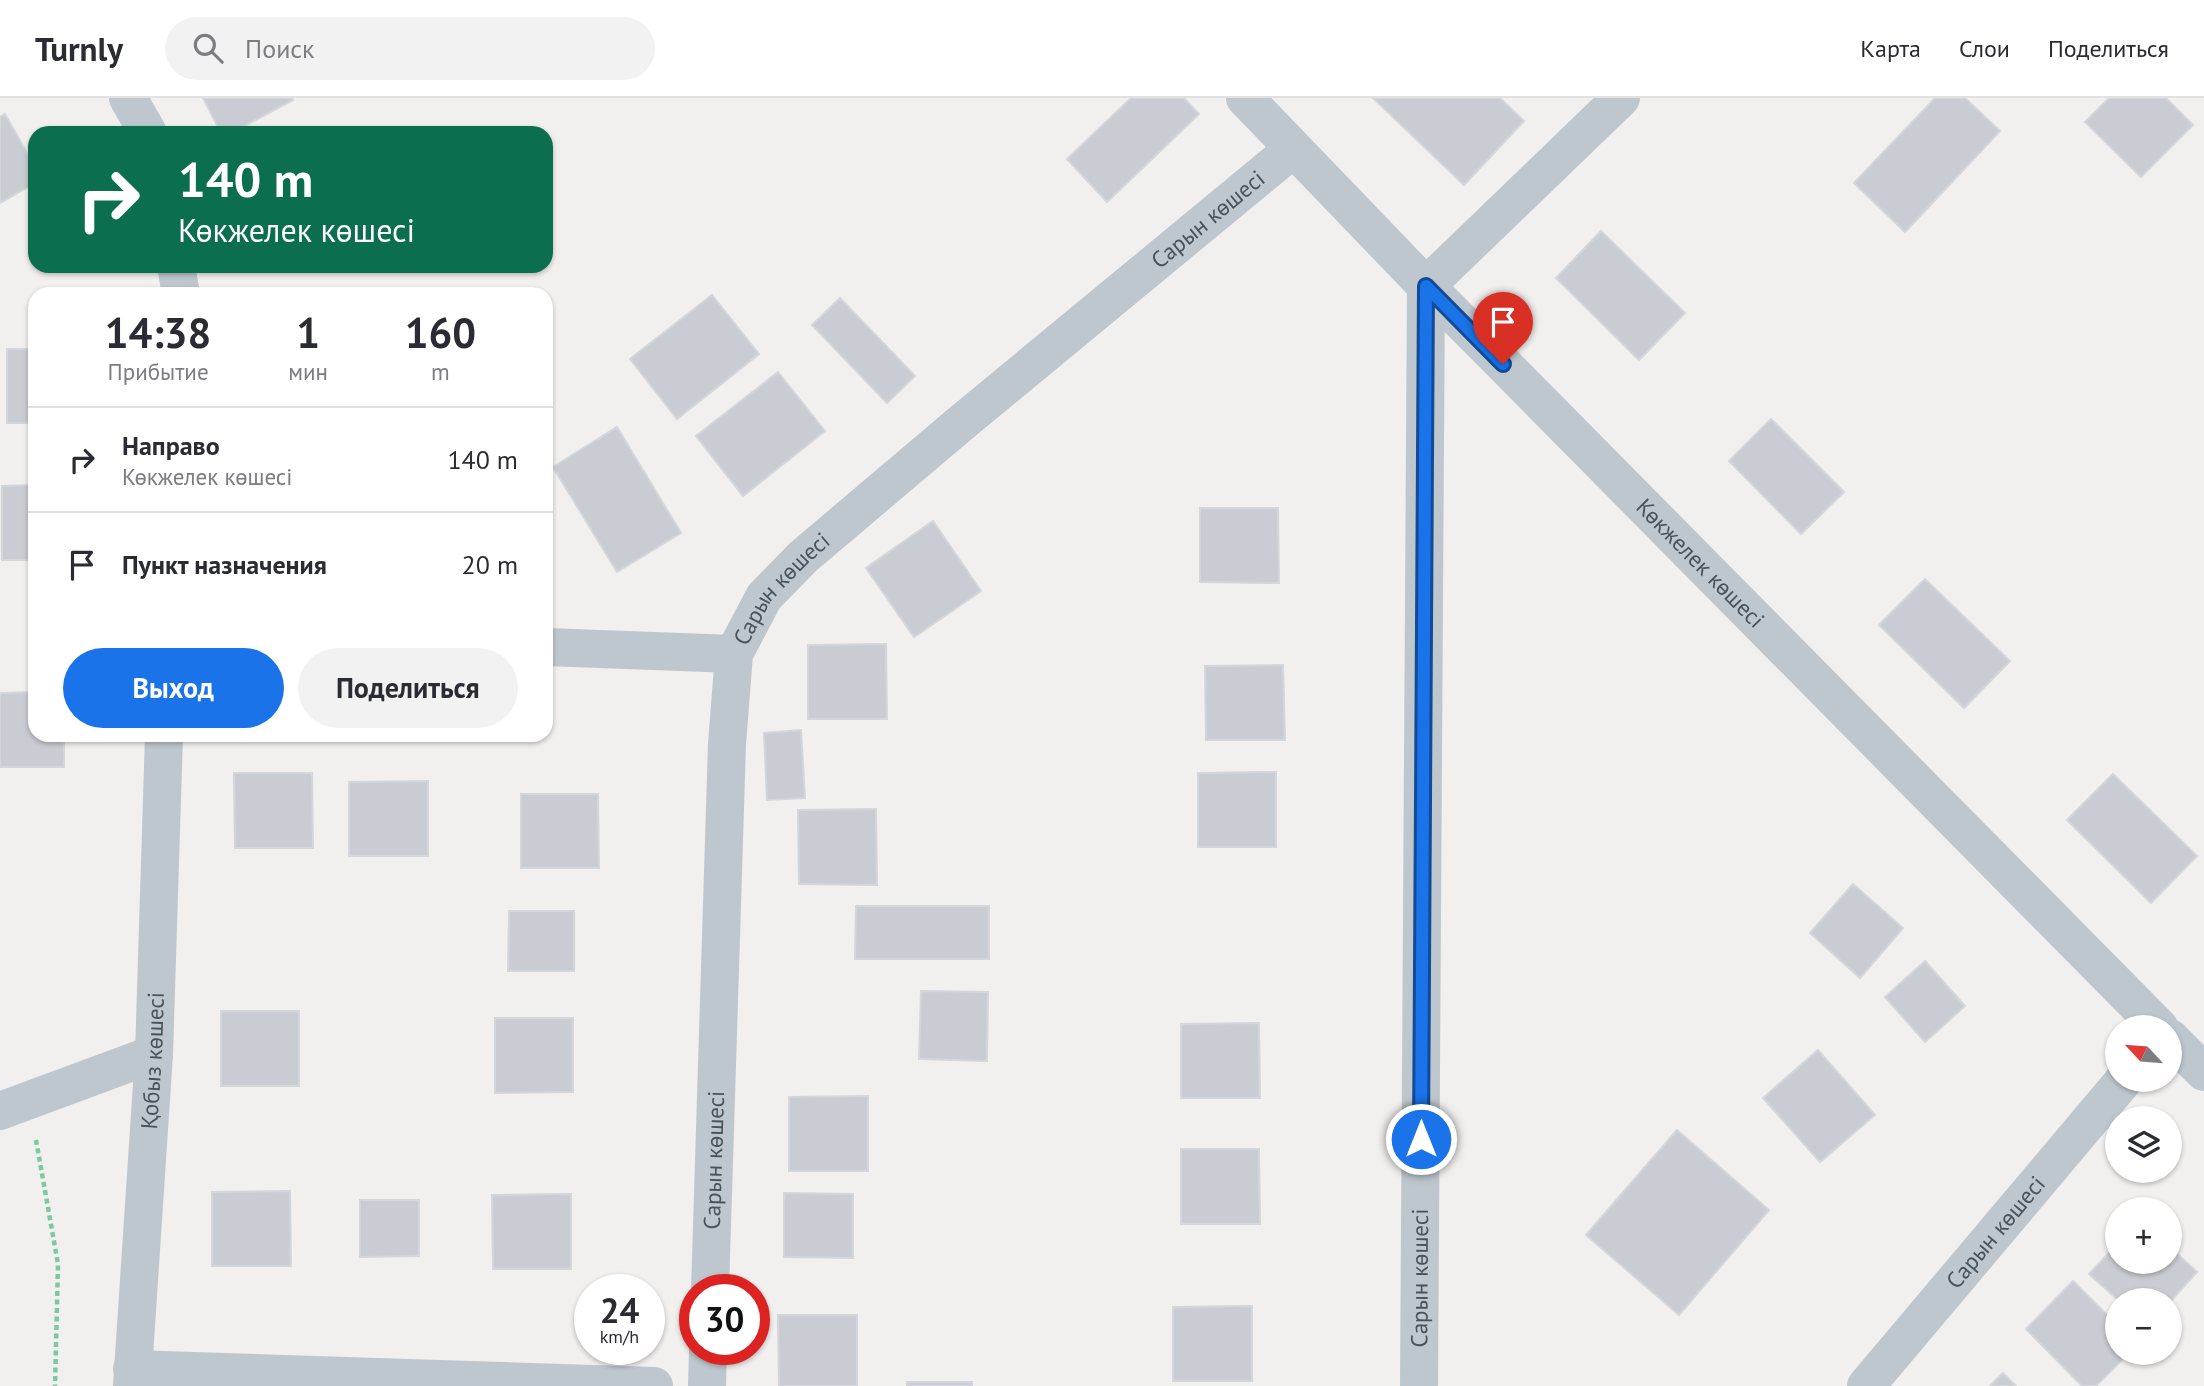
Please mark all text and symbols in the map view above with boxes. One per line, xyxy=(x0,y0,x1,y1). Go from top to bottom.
search box xyxy=(165,17,655,80)
text: Turnly xyxy=(35,27,123,70)
icon: search xyxy=(189,29,227,67)
text: Поиск xyxy=(245,32,315,65)
text: Карта xyxy=(1860,33,1921,64)
text: Слои xyxy=(1959,33,2010,64)
text: Поделиться xyxy=(2048,33,2169,64)
text: 140 m xyxy=(178,147,313,211)
icon: right xyxy=(63,154,154,245)
street label: Сарын көшесі xyxy=(1145,164,1270,274)
text: Көкжелек көшесі xyxy=(178,209,415,251)
pin xyxy=(1473,292,1533,364)
icon: arrive xyxy=(1484,303,1522,341)
text: 14:38 xyxy=(105,305,211,360)
text: 1 xyxy=(296,305,320,360)
text: 160 xyxy=(405,305,476,360)
text: Прибытие xyxy=(108,357,209,386)
text: мин xyxy=(288,357,328,386)
text: m xyxy=(431,357,450,386)
text: Направо xyxy=(122,429,220,462)
icon: right xyxy=(63,441,101,479)
text: 140 m xyxy=(447,443,518,476)
text: Көкжелек көшесі xyxy=(122,462,292,491)
street label: Көкжелек көшесі xyxy=(1630,492,1771,634)
street label: Сарын көшесі xyxy=(726,526,835,650)
icon: arrive xyxy=(63,546,101,584)
text: Пункт назначения xyxy=(122,548,327,581)
text: 20 m xyxy=(462,548,518,581)
button: Выход xyxy=(63,648,284,728)
button: Поделиться xyxy=(298,648,518,728)
street label: Қобыз көшесі xyxy=(134,992,170,1130)
north arrow xyxy=(2105,1015,2182,1092)
map controls xyxy=(2105,1015,2182,1365)
street label: Сарын көшесі xyxy=(697,1090,730,1230)
position arrow xyxy=(1384,1102,1458,1176)
button: layers xyxy=(2105,1106,2182,1183)
street label: Сарын көшесі xyxy=(1939,1170,2051,1294)
button: + xyxy=(2105,1197,2182,1274)
street label: Сарын көшесі xyxy=(1404,1209,1434,1347)
speed limit sign: 30 xyxy=(679,1274,770,1365)
text: 24 xyxy=(600,1287,639,1333)
button: − xyxy=(2105,1288,2182,1365)
text: km/h xyxy=(600,1325,639,1348)

